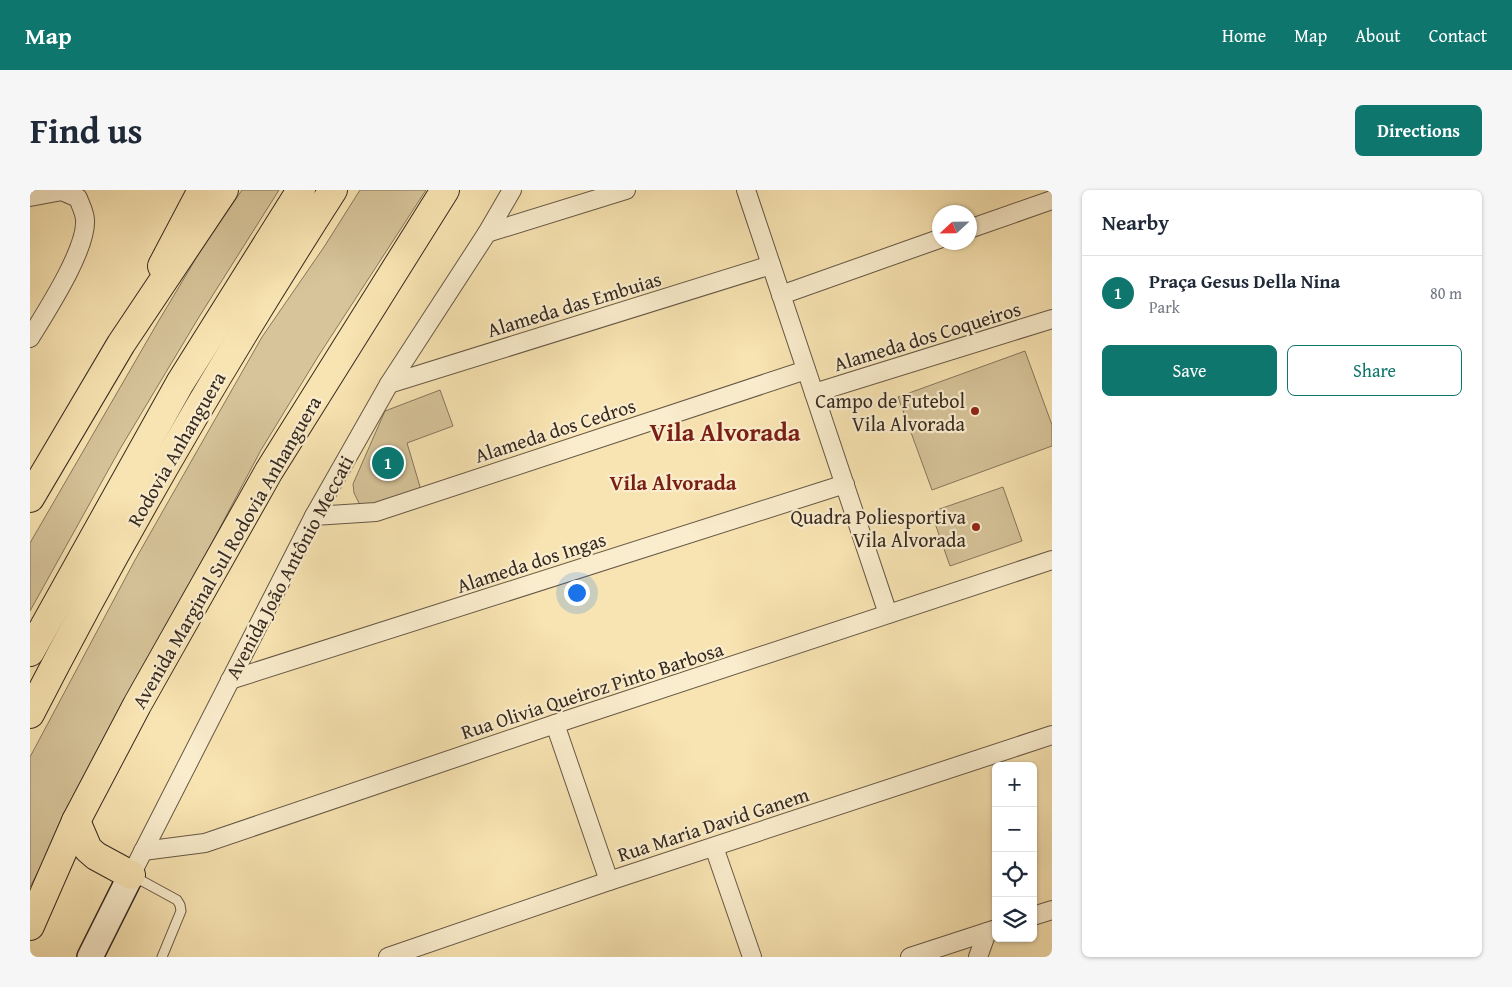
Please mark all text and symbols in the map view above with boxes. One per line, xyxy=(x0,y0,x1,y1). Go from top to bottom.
text: Map xyxy=(25,18,72,53)
text: Home xyxy=(1222,22,1266,49)
text: Map xyxy=(1294,22,1327,49)
text: About xyxy=(1355,22,1401,49)
text: Contact xyxy=(1429,22,1487,49)
text: Find us xyxy=(30,105,143,156)
button: Directions xyxy=(1355,105,1482,156)
north arrow xyxy=(932,205,977,250)
text: Nearby xyxy=(1102,207,1169,238)
street label: Alameda das Embuias xyxy=(483,264,665,344)
text: Praça Gesus Della Nina xyxy=(1149,267,1340,295)
text: 1 xyxy=(1114,281,1122,305)
text: 80 m xyxy=(1430,281,1462,305)
street label: Alameda dos Coqueiros xyxy=(830,294,1024,378)
text: Park xyxy=(1149,295,1180,319)
button: Save xyxy=(1102,345,1277,396)
button: Share xyxy=(1287,345,1462,396)
street label: Rodovia Anhanguera xyxy=(120,366,232,532)
place label: Campo de Futebol Vila Alvorada xyxy=(815,386,966,438)
street label: Avenida Marginal Sul Rodovia Anhanguera xyxy=(124,390,328,714)
street label: Alameda dos Cedros xyxy=(471,390,639,470)
marker: Campo de Futebol Vila Alvorada xyxy=(969,405,981,417)
district label: Vila Alvorada xyxy=(649,414,801,450)
pin: 1 xyxy=(372,444,404,482)
street label: Avenida João Antônio Meccati xyxy=(218,450,361,684)
district label: Vila Alvorada xyxy=(610,467,737,498)
place label: Quadra Poliesportiva Vila Alvorada xyxy=(791,502,967,554)
marker: Quadra Poliesportiva Vila Alvorada xyxy=(970,521,982,533)
street label: Alameda dos Ingas xyxy=(453,524,609,600)
your location xyxy=(564,580,590,606)
street label: Rua Olivia Queiroz Pinto Barbosa xyxy=(457,634,728,746)
map controls xyxy=(992,762,1037,942)
button: + xyxy=(992,762,1037,807)
street label: Rua Maria David Ganem xyxy=(613,779,813,869)
button: − xyxy=(992,807,1037,852)
button: locate xyxy=(992,852,1037,897)
button: layers xyxy=(992,897,1037,942)

